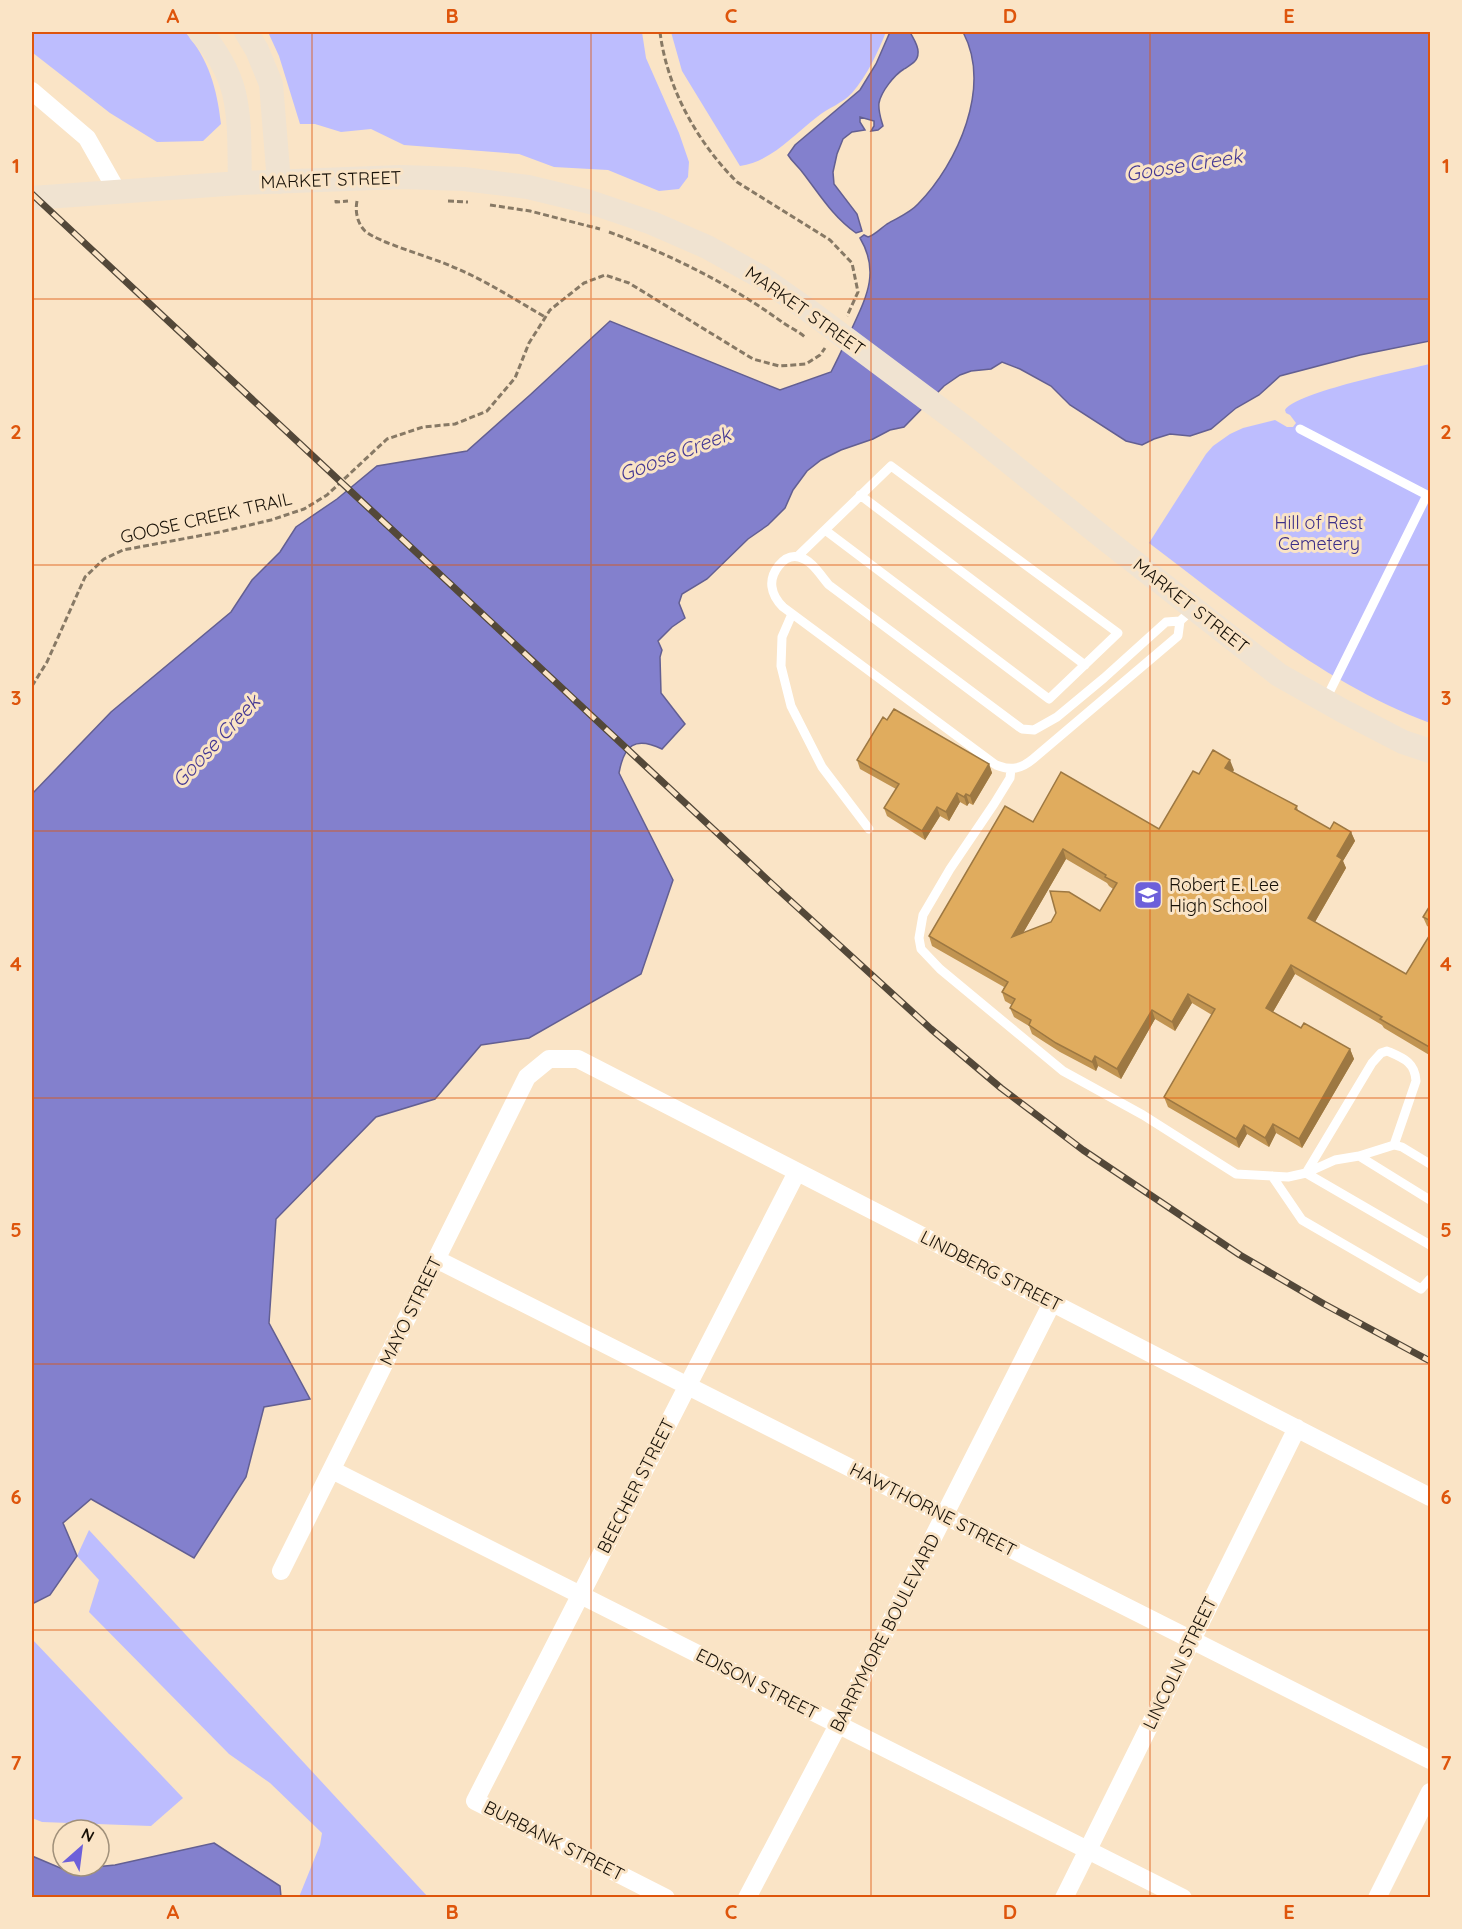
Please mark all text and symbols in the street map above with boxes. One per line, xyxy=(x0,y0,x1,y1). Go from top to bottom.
text: A xyxy=(167,3,180,28)
text: B xyxy=(445,3,459,28)
text: C xyxy=(725,3,738,28)
text: D xyxy=(1003,3,1017,28)
text: E xyxy=(1283,3,1295,28)
water label: Goose Creek xyxy=(1124,143,1246,186)
text: 1 xyxy=(12,153,20,178)
text: 1 xyxy=(1442,153,1450,178)
street label: MARKET STREET xyxy=(260,166,402,193)
street label: MARKET STREET xyxy=(741,261,870,361)
text: 2 xyxy=(10,419,22,444)
text: 2 xyxy=(1440,419,1452,444)
water label: Goose Creek xyxy=(615,420,736,486)
street label: GOOSE CREEK TRAIL xyxy=(118,486,294,548)
park label: Hill of Rest Cemetery xyxy=(1275,511,1363,555)
street label: MARKET STREET xyxy=(1129,553,1254,658)
text: 3 xyxy=(11,685,21,710)
text: 3 xyxy=(1441,685,1451,710)
water label: Goose Creek xyxy=(166,687,267,792)
place label: Robert E. Lee High School xyxy=(1169,873,1279,917)
school or university icon: Robert E. Lee High School xyxy=(1132,879,1164,911)
text: 4 xyxy=(10,951,22,976)
text: 4 xyxy=(1440,951,1452,976)
text: 5 xyxy=(10,1217,22,1242)
text: 5 xyxy=(1440,1217,1452,1242)
street label: LINDBERG STREET xyxy=(917,1225,1066,1316)
street label: MAYO STREET xyxy=(374,1252,447,1369)
street label: BEECHER STREET xyxy=(592,1414,680,1557)
street label: HAWTHORNE STREET xyxy=(846,1458,1021,1562)
text: 6 xyxy=(10,1484,22,1509)
text: 6 xyxy=(1440,1484,1452,1509)
street label: BARRYMORE BOULEVARD xyxy=(825,1530,945,1736)
street label: LINCOLN STREET xyxy=(1138,1593,1222,1733)
street label: EDISON STREET xyxy=(692,1643,822,1724)
text: 7 xyxy=(11,1750,22,1775)
text: 7 xyxy=(1441,1750,1452,1775)
street label: BURBANK STREET xyxy=(480,1795,628,1886)
north arrow xyxy=(51,1818,111,1878)
text: N xyxy=(78,1823,98,1846)
text: A xyxy=(167,1899,180,1924)
text: B xyxy=(445,1899,459,1924)
text: C xyxy=(725,1899,738,1924)
text: D xyxy=(1003,1899,1017,1924)
text: E xyxy=(1283,1899,1295,1924)

